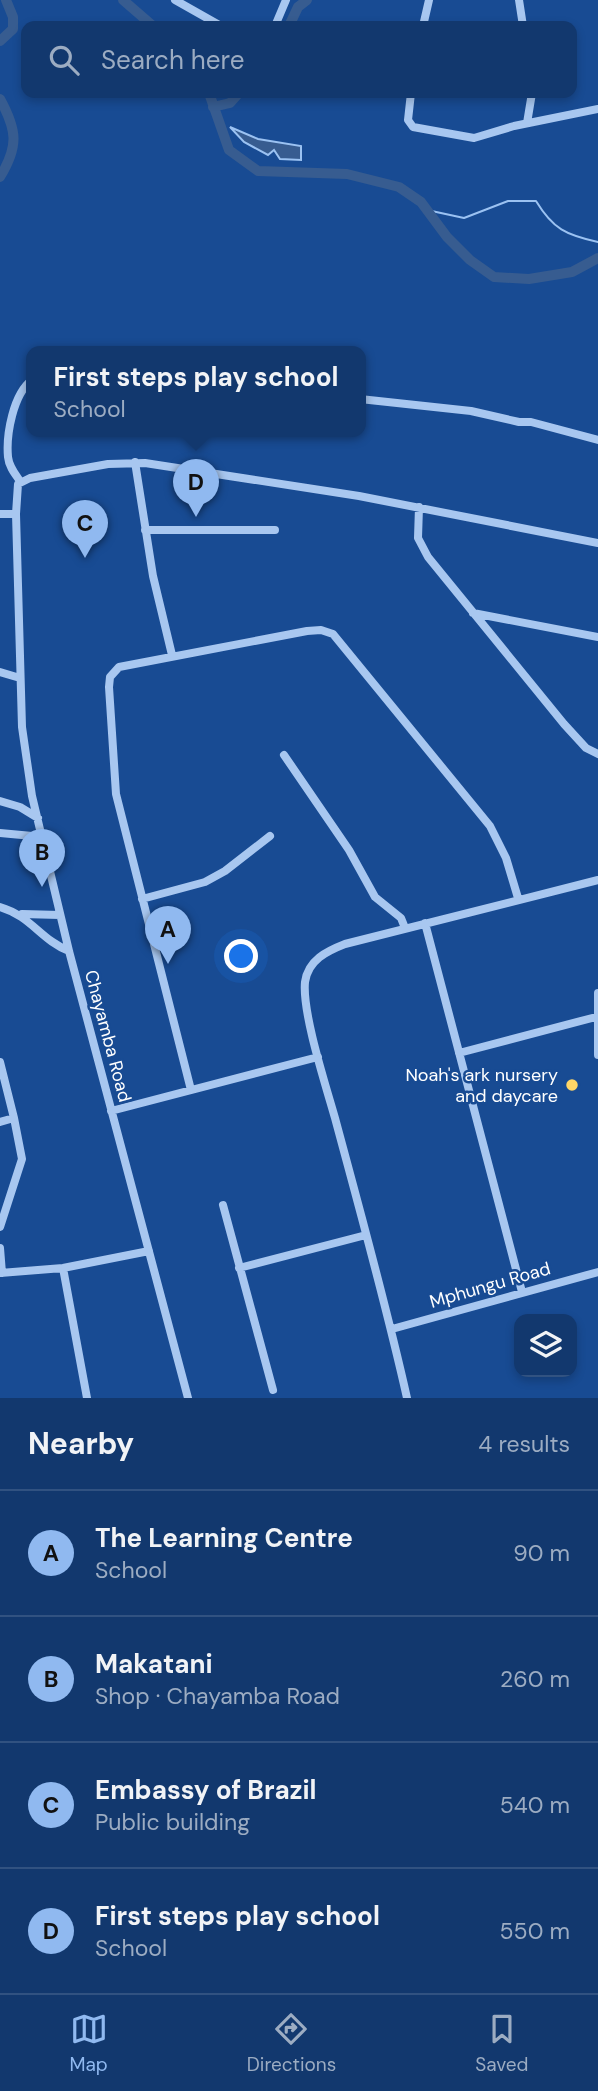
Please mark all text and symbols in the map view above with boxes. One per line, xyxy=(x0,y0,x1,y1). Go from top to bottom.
search box xyxy=(21,21,577,98)
icon: search xyxy=(45,41,83,79)
text: Search here xyxy=(101,43,244,77)
popup xyxy=(26,346,366,437)
text: First steps play school xyxy=(54,360,338,394)
text: School xyxy=(54,394,126,424)
pin: D xyxy=(173,459,219,517)
pin: C xyxy=(62,500,108,558)
pin: B xyxy=(19,829,65,887)
pin: A xyxy=(145,906,191,964)
your location xyxy=(224,939,258,973)
street label: Chayamba Road xyxy=(79,967,137,1105)
place label: Noah's ark nursery and daycare xyxy=(405,1063,558,1108)
marker: Noah's ark nursery and daycare xyxy=(564,1077,580,1093)
street label: Mphungu Road xyxy=(427,1256,553,1314)
map controls xyxy=(514,1314,577,1377)
button: layers xyxy=(514,1314,577,1377)
text: Nearby xyxy=(28,1424,134,1463)
text: 4 results xyxy=(478,1429,570,1459)
text: The Learning Centre xyxy=(95,1521,353,1555)
text: A xyxy=(43,1538,59,1568)
text: 90 m xyxy=(513,1538,570,1568)
text: School xyxy=(95,1555,167,1585)
text: Makatani xyxy=(95,1647,213,1681)
text: B xyxy=(44,1664,58,1694)
text: 260 m xyxy=(500,1664,570,1694)
text: Shop · Chayamba Road xyxy=(95,1681,340,1711)
text: Embassy of Brazil xyxy=(95,1773,317,1807)
text: C xyxy=(43,1790,59,1820)
text: 540 m xyxy=(500,1790,570,1820)
text: Public building xyxy=(95,1807,250,1837)
text: First steps play school xyxy=(95,1899,380,1933)
text: D xyxy=(43,1916,59,1946)
text: 550 m xyxy=(500,1916,570,1946)
text: School xyxy=(95,1933,167,1963)
tab: Map xyxy=(70,2010,108,2077)
tab: Directions xyxy=(247,2010,336,2077)
tab: Saved xyxy=(475,2010,528,2077)

